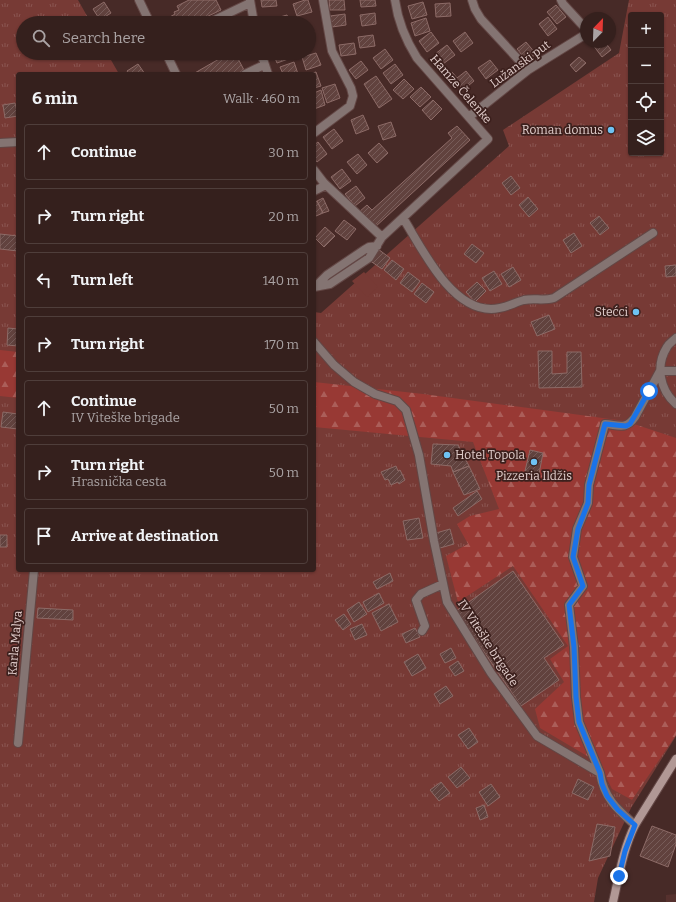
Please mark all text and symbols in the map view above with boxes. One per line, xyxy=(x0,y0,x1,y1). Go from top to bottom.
north arrow xyxy=(580,12,616,48)
map controls xyxy=(628,12,664,156)
button: + xyxy=(628,12,664,48)
search box xyxy=(16,16,316,60)
icon: search xyxy=(30,27,52,49)
text: Search here xyxy=(62,29,145,47)
street label: Lužanski put xyxy=(487,37,553,91)
button: − xyxy=(628,48,664,84)
street label: Hamze Čelenke xyxy=(427,51,495,126)
button: locate xyxy=(628,84,664,120)
text: 6 min xyxy=(32,88,78,109)
text: Walk · 460 m xyxy=(223,91,300,106)
button: layers xyxy=(628,120,664,156)
place label: Roman domus xyxy=(522,123,603,137)
marker: Roman domus xyxy=(606,125,616,135)
icon: ahead xyxy=(33,141,55,163)
text: Continue xyxy=(71,143,137,161)
text: 30 m xyxy=(268,145,299,160)
icon: right xyxy=(33,205,55,227)
text: Turn right xyxy=(71,207,144,225)
text: 20 m xyxy=(269,209,299,224)
icon: left xyxy=(33,269,55,291)
text: Turn left xyxy=(71,271,133,289)
text: 140 m xyxy=(263,273,299,288)
place label: Stećci xyxy=(595,305,628,319)
marker: Stećci xyxy=(631,307,641,317)
icon: right xyxy=(33,333,55,355)
text: Turn right xyxy=(71,335,144,353)
text: 170 m xyxy=(264,337,299,352)
route start xyxy=(640,382,658,400)
text: Continue xyxy=(71,392,137,410)
icon: ahead xyxy=(33,397,55,419)
text: 50 m xyxy=(269,401,299,416)
text: IV Viteške brigade xyxy=(71,410,180,425)
place label: Hotel Topola xyxy=(455,448,526,462)
marker: Hotel Topola xyxy=(442,450,452,460)
text: Turn right xyxy=(71,456,144,474)
marker: Pizzeria Ildžis xyxy=(529,457,539,467)
icon: right xyxy=(33,461,55,483)
text: 50 m xyxy=(269,465,299,480)
place label: Pizzeria Ildžis xyxy=(496,469,572,483)
text: Hrasnička cesta xyxy=(71,474,167,489)
icon: arrive xyxy=(33,525,55,547)
text: Arrive at destination xyxy=(71,527,218,545)
street label: IV Viteške brigade xyxy=(455,597,521,689)
street label: Karla Malya xyxy=(5,610,25,676)
route end xyxy=(610,867,628,885)

